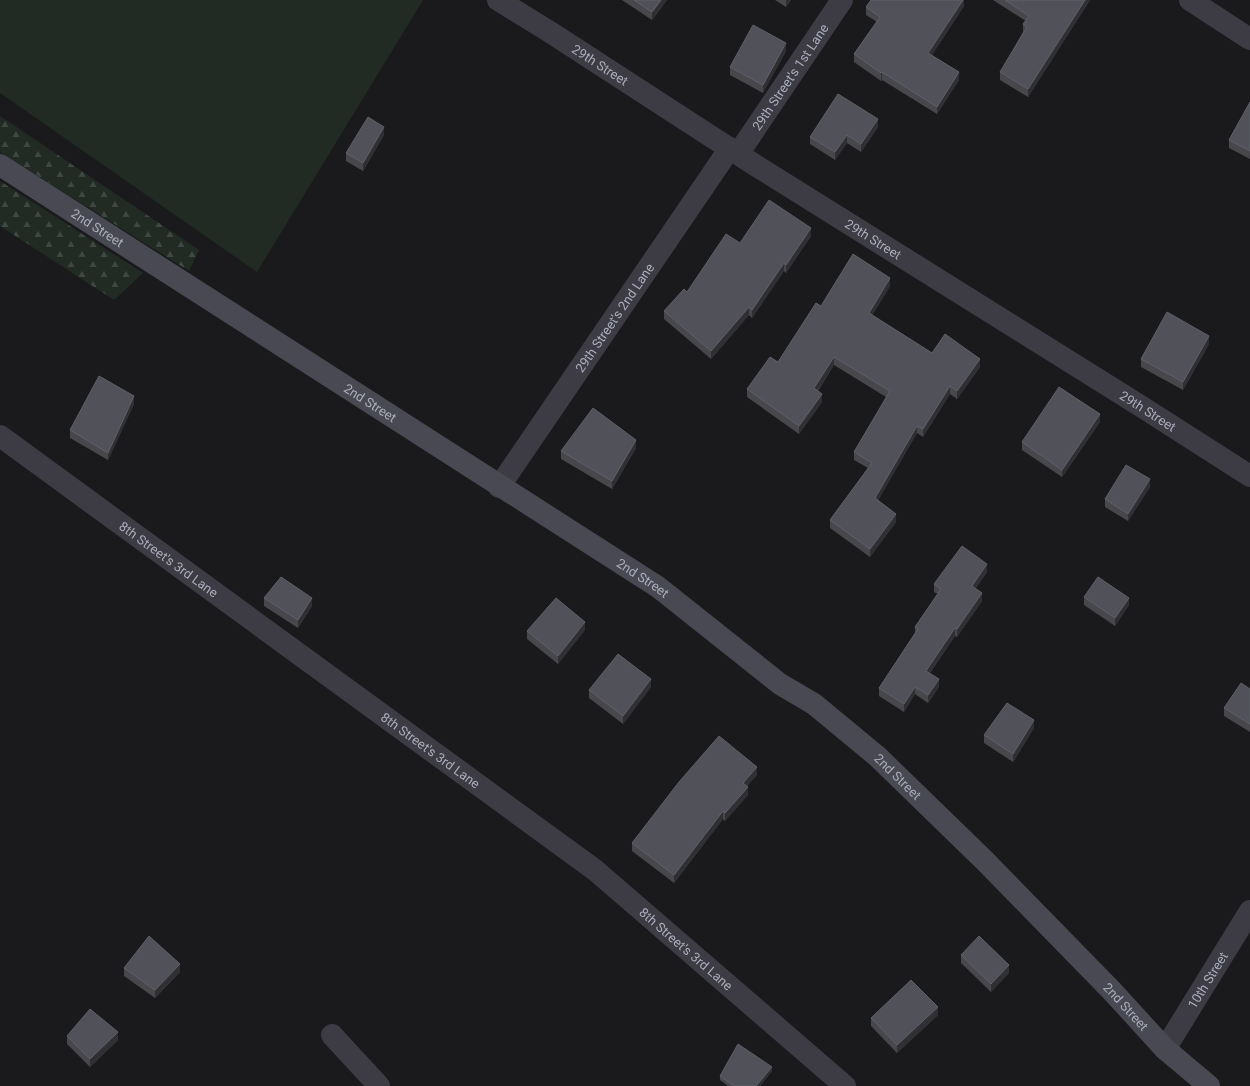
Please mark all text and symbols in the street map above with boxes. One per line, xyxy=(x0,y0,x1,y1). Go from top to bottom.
street label: 29th Street's 1st Lane xyxy=(749,21,831,133)
street label: 29th Street xyxy=(570,41,631,88)
street label: 2nd Street xyxy=(69,205,127,250)
street label: 29th Street xyxy=(842,216,904,262)
street label: 29th Street's 2nd Lane xyxy=(572,260,657,375)
street label: 2nd Street xyxy=(341,380,399,425)
street label: 29th Street xyxy=(1117,387,1179,434)
street label: 8th Street's 3rd Lane xyxy=(117,518,221,600)
street label: 2nd Street xyxy=(614,555,672,600)
street label: 8th Street's 3rd Lane xyxy=(378,709,483,791)
street label: 2nd Street xyxy=(871,750,925,803)
street label: 8th Street's 3rd Lane xyxy=(636,904,736,993)
street label: 10th Street xyxy=(1184,949,1231,1011)
street label: 2nd Street xyxy=(1101,979,1152,1033)

